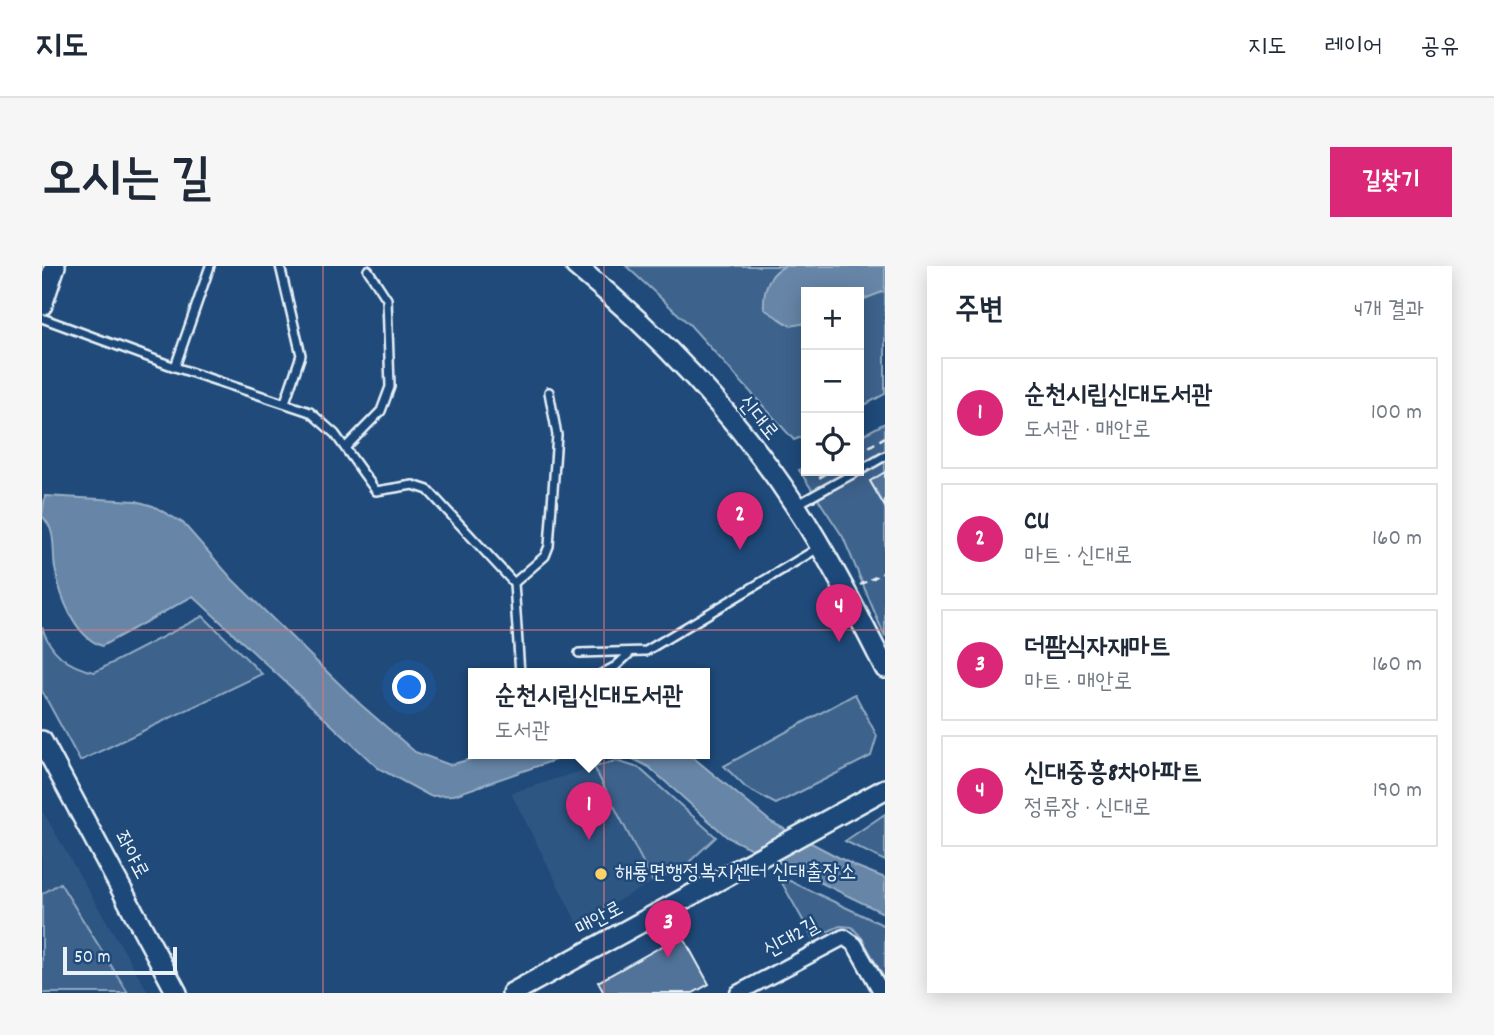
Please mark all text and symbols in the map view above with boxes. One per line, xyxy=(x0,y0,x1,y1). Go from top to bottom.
text: 지도 xyxy=(35,25,88,72)
text: 지도 xyxy=(1248,31,1286,65)
text: 레이어 xyxy=(1324,31,1382,65)
text: 공유 xyxy=(1420,31,1459,65)
text: 오시는 길 xyxy=(42,147,211,217)
button: 길찾기 xyxy=(1330,147,1452,217)
map controls xyxy=(801,287,864,476)
button: + xyxy=(801,287,864,350)
text: 주변 xyxy=(955,291,1003,334)
text: 4개 결과 xyxy=(1354,295,1424,328)
button: − xyxy=(801,350,864,413)
text: 순천시립신대도서관 xyxy=(1024,378,1212,415)
street label: 신대로 xyxy=(729,390,785,448)
text: 1 xyxy=(977,397,983,430)
text: 100 m xyxy=(1371,397,1422,430)
button: locate xyxy=(801,413,864,476)
text: 도서관 · 매안로 xyxy=(1024,415,1151,448)
pin: 2 xyxy=(717,492,763,550)
text: CU xyxy=(1024,504,1049,541)
text: 2 xyxy=(975,523,985,556)
text: 160 m xyxy=(1372,523,1422,556)
text: 마트 · 신대로 xyxy=(1024,541,1132,574)
pin: 4 xyxy=(816,584,862,642)
text: 더팜식자재마트 xyxy=(1024,630,1170,667)
text: 3 xyxy=(975,649,985,682)
text: 160 m xyxy=(1372,649,1422,682)
text: 마트 · 매안로 xyxy=(1024,667,1132,700)
popup xyxy=(468,668,710,759)
your location xyxy=(392,670,426,704)
text: 순천시립신대도서관 xyxy=(495,679,683,716)
text: 도서관 xyxy=(495,716,550,749)
text: 신대중흥8차아파트 xyxy=(1024,756,1202,793)
text: 4 xyxy=(975,775,985,808)
text: 190 m xyxy=(1373,775,1422,808)
pin: 1 xyxy=(566,782,612,840)
text: 정류장 · 신대로 xyxy=(1024,793,1151,826)
street label: 좌야로 xyxy=(105,827,155,885)
place label: 해룡면행정복지센터 신대출장소 xyxy=(615,859,856,889)
marker: 해룡면행정복지센터 신대출장소 xyxy=(593,866,609,882)
street label: 매안로 xyxy=(571,895,629,945)
pin: 3 xyxy=(645,900,691,958)
street label: 신대2길 xyxy=(759,911,826,967)
scale bar xyxy=(63,944,177,976)
text: 50 m xyxy=(74,945,111,972)

